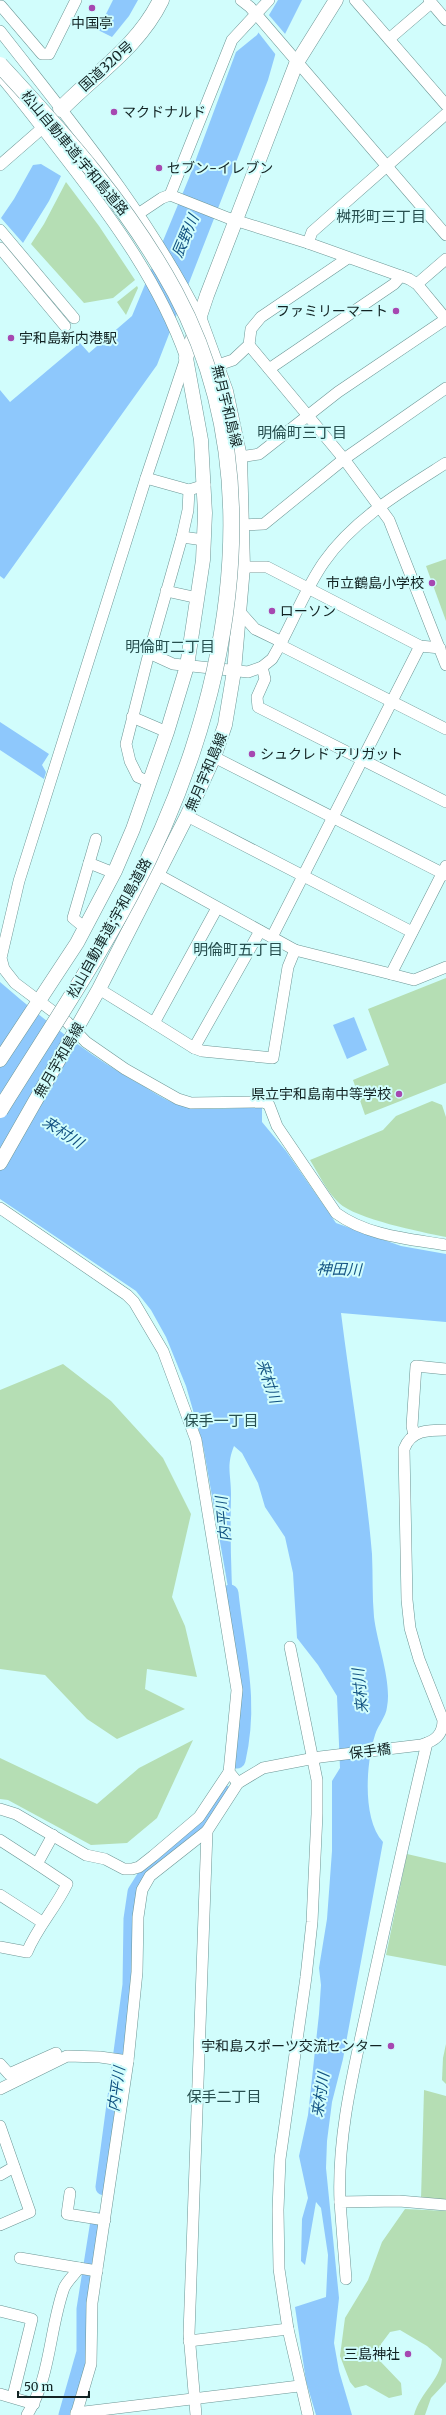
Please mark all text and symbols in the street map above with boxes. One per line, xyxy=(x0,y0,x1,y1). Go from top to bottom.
marker: 中国亭 xyxy=(87,3,97,13)
place label: 中国亭 xyxy=(71,14,113,32)
street label: 国道320号 xyxy=(75,37,137,95)
street label: 松山自動車道;宇和島道路 xyxy=(17,87,133,219)
place label: マクドナルド xyxy=(122,103,206,121)
marker: マクドナルド xyxy=(109,107,119,117)
place label: セブン-イレブン xyxy=(167,159,273,177)
marker: セブン-イレブン xyxy=(154,163,164,173)
district label: 桝形町三丁目 xyxy=(336,207,426,226)
water label: 辰野川 xyxy=(167,210,203,260)
place label: ファミリーマート xyxy=(276,302,388,320)
marker: ファミリーマート xyxy=(391,306,401,316)
place label: 宇和島新内港駅 xyxy=(19,329,117,347)
marker: 宇和島新内港駅 xyxy=(6,333,16,343)
street label: 無月宇和島線 xyxy=(208,363,246,449)
district label: 明倫町三丁目 xyxy=(257,423,347,442)
place label: 市立鶴島小学校 xyxy=(326,574,424,592)
marker: 市立鶴島小学校 xyxy=(427,578,437,588)
place label: ローソン xyxy=(280,602,336,620)
marker: ローソン xyxy=(267,606,277,616)
district label: 明倫町二丁目 xyxy=(125,637,215,656)
street label: 無月宇和島線 xyxy=(181,730,231,814)
place label: シュクレド アリガット xyxy=(260,745,403,763)
marker: シュクレド アリガット xyxy=(247,749,257,759)
street label: 松山自動車道;宇和島道路 xyxy=(63,855,155,1001)
district label: 明倫町五丁目 xyxy=(193,940,283,959)
street label: 無月宇和島線 xyxy=(30,1019,88,1101)
place label: 県立宇和島南中等学校 xyxy=(251,1085,391,1103)
marker: 県立宇和島南中等学校 xyxy=(394,1089,404,1099)
water label: 来村川 xyxy=(39,1112,89,1153)
water label: 神田川 xyxy=(316,1259,364,1279)
water label: 来村川 xyxy=(253,1357,286,1407)
district label: 保手一丁目 xyxy=(183,1411,259,1430)
water label: 内平川 xyxy=(211,1494,234,1542)
water label: 来村川 xyxy=(348,1666,372,1714)
street label: 保手橋 xyxy=(348,1740,392,1762)
place label: 宇和島スポーツ交流センター xyxy=(201,2037,383,2055)
marker: 宇和島スポーツ交流センター xyxy=(386,2041,396,2051)
water label: 内平川 xyxy=(103,2063,129,2113)
water label: 来村川 xyxy=(307,2069,333,2119)
district label: 保手二丁目 xyxy=(186,2087,262,2106)
place label: 三島神社 xyxy=(344,2345,400,2363)
marker: 三島神社 xyxy=(403,2349,413,2359)
scale bar xyxy=(18,2373,89,2399)
text: 50 m xyxy=(24,2379,53,2394)

